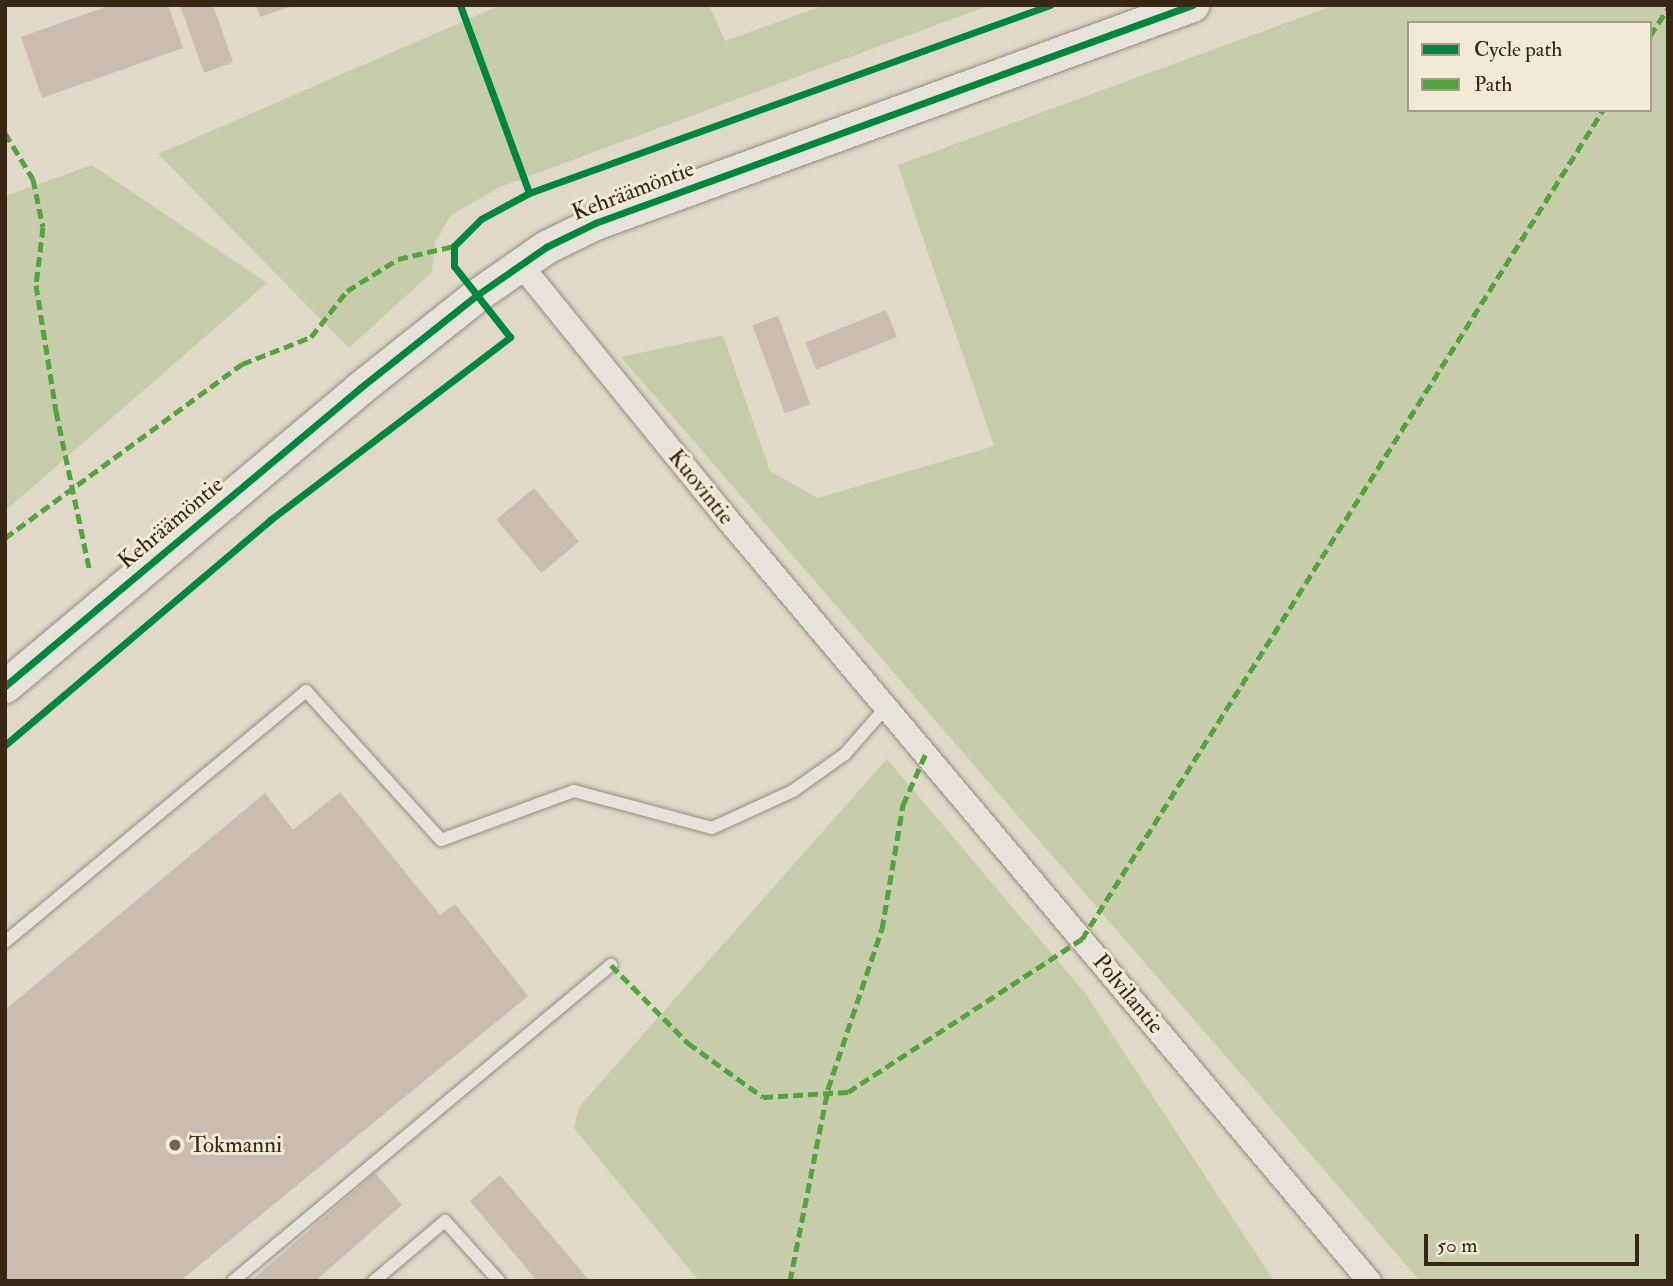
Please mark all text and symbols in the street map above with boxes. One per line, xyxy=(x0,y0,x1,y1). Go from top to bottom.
legend xyxy=(1407,21,1652,112)
text: Cycle path xyxy=(1474,36,1562,63)
text: Path xyxy=(1474,71,1512,98)
street label: Kehräämöntie xyxy=(568,155,698,227)
street label: Kuovintie xyxy=(662,444,740,530)
street label: Kehräämöntie xyxy=(113,471,229,575)
street label: Polvilantie xyxy=(1087,948,1169,1040)
place label: Tokmanni xyxy=(189,1131,282,1159)
marker: Tokmanni xyxy=(167,1137,183,1153)
scale bar xyxy=(1428,1220,1643,1264)
text: 50 m xyxy=(1437,1232,1478,1259)

